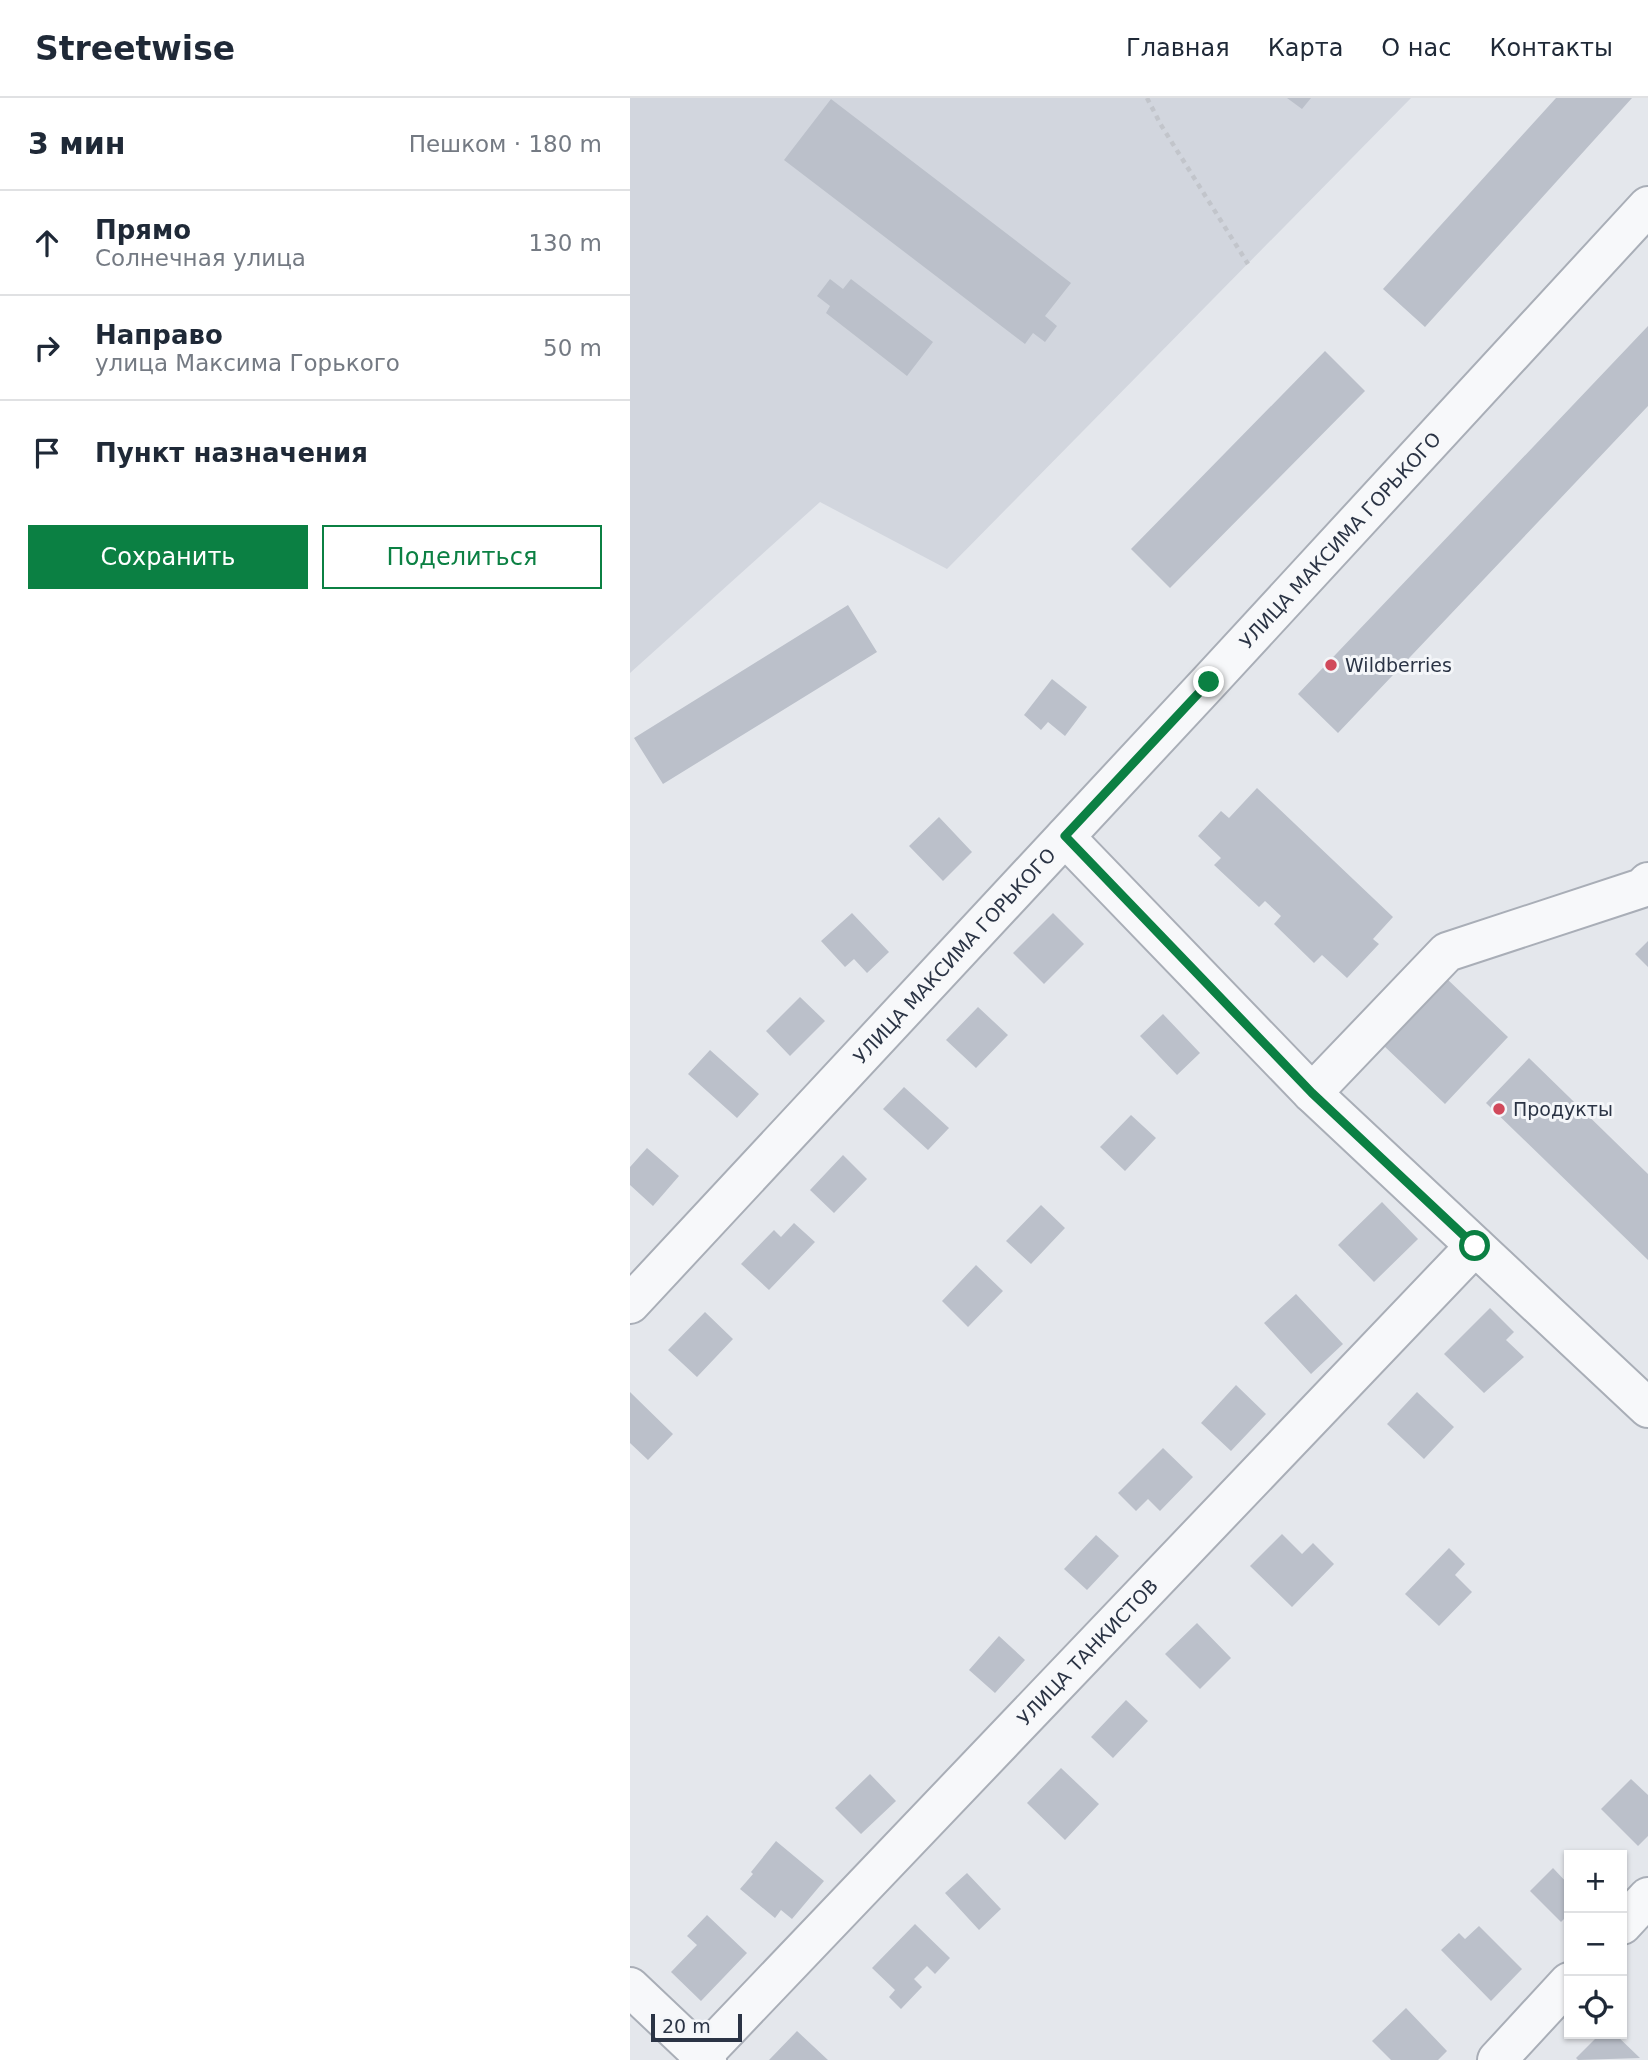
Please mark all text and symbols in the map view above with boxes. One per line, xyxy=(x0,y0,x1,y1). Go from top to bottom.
text: Streetwise xyxy=(35,29,235,68)
text: Главная xyxy=(1126,34,1230,62)
text: Карта xyxy=(1268,34,1343,62)
text: О нас xyxy=(1381,34,1451,62)
text: Контакты xyxy=(1489,34,1613,62)
text: 3 мин xyxy=(28,126,126,161)
text: Пешком · 180 m xyxy=(409,131,602,157)
text: Прямо xyxy=(95,215,191,245)
icon: ahead xyxy=(28,224,66,262)
text: 130 m xyxy=(528,230,602,256)
text: Солнечная улица xyxy=(95,245,306,271)
text: Направо xyxy=(95,320,223,350)
icon: right xyxy=(28,329,66,367)
text: 50 m xyxy=(543,335,602,361)
text: улица Максима Горького xyxy=(95,350,400,376)
street label: УЛИЦА МАКСИМА ГОРЬКОГО xyxy=(1235,427,1445,652)
icon: arrive xyxy=(28,434,66,472)
text: Пункт назначения xyxy=(95,438,368,468)
button: Сохранить xyxy=(28,525,308,589)
button: Поделиться xyxy=(322,525,602,589)
place label: Wildberries xyxy=(1345,654,1452,676)
marker: Wildberries xyxy=(1323,657,1339,673)
route end xyxy=(1193,666,1224,697)
street label: УЛИЦА МАКСИМА ГОРЬКОГО xyxy=(849,843,1060,1068)
place label: Продукты xyxy=(1513,1098,1613,1120)
marker: Продукты xyxy=(1491,1101,1507,1117)
route start xyxy=(1459,1230,1490,1261)
street label: УЛИЦА ТАНКИСТОВ xyxy=(1013,1574,1162,1730)
map controls xyxy=(1564,1850,1627,2039)
button: + xyxy=(1564,1850,1627,1913)
button: − xyxy=(1564,1913,1627,1976)
button: locate xyxy=(1564,1976,1627,2039)
scale bar xyxy=(651,2011,742,2043)
text: 20 m xyxy=(662,2015,711,2037)

